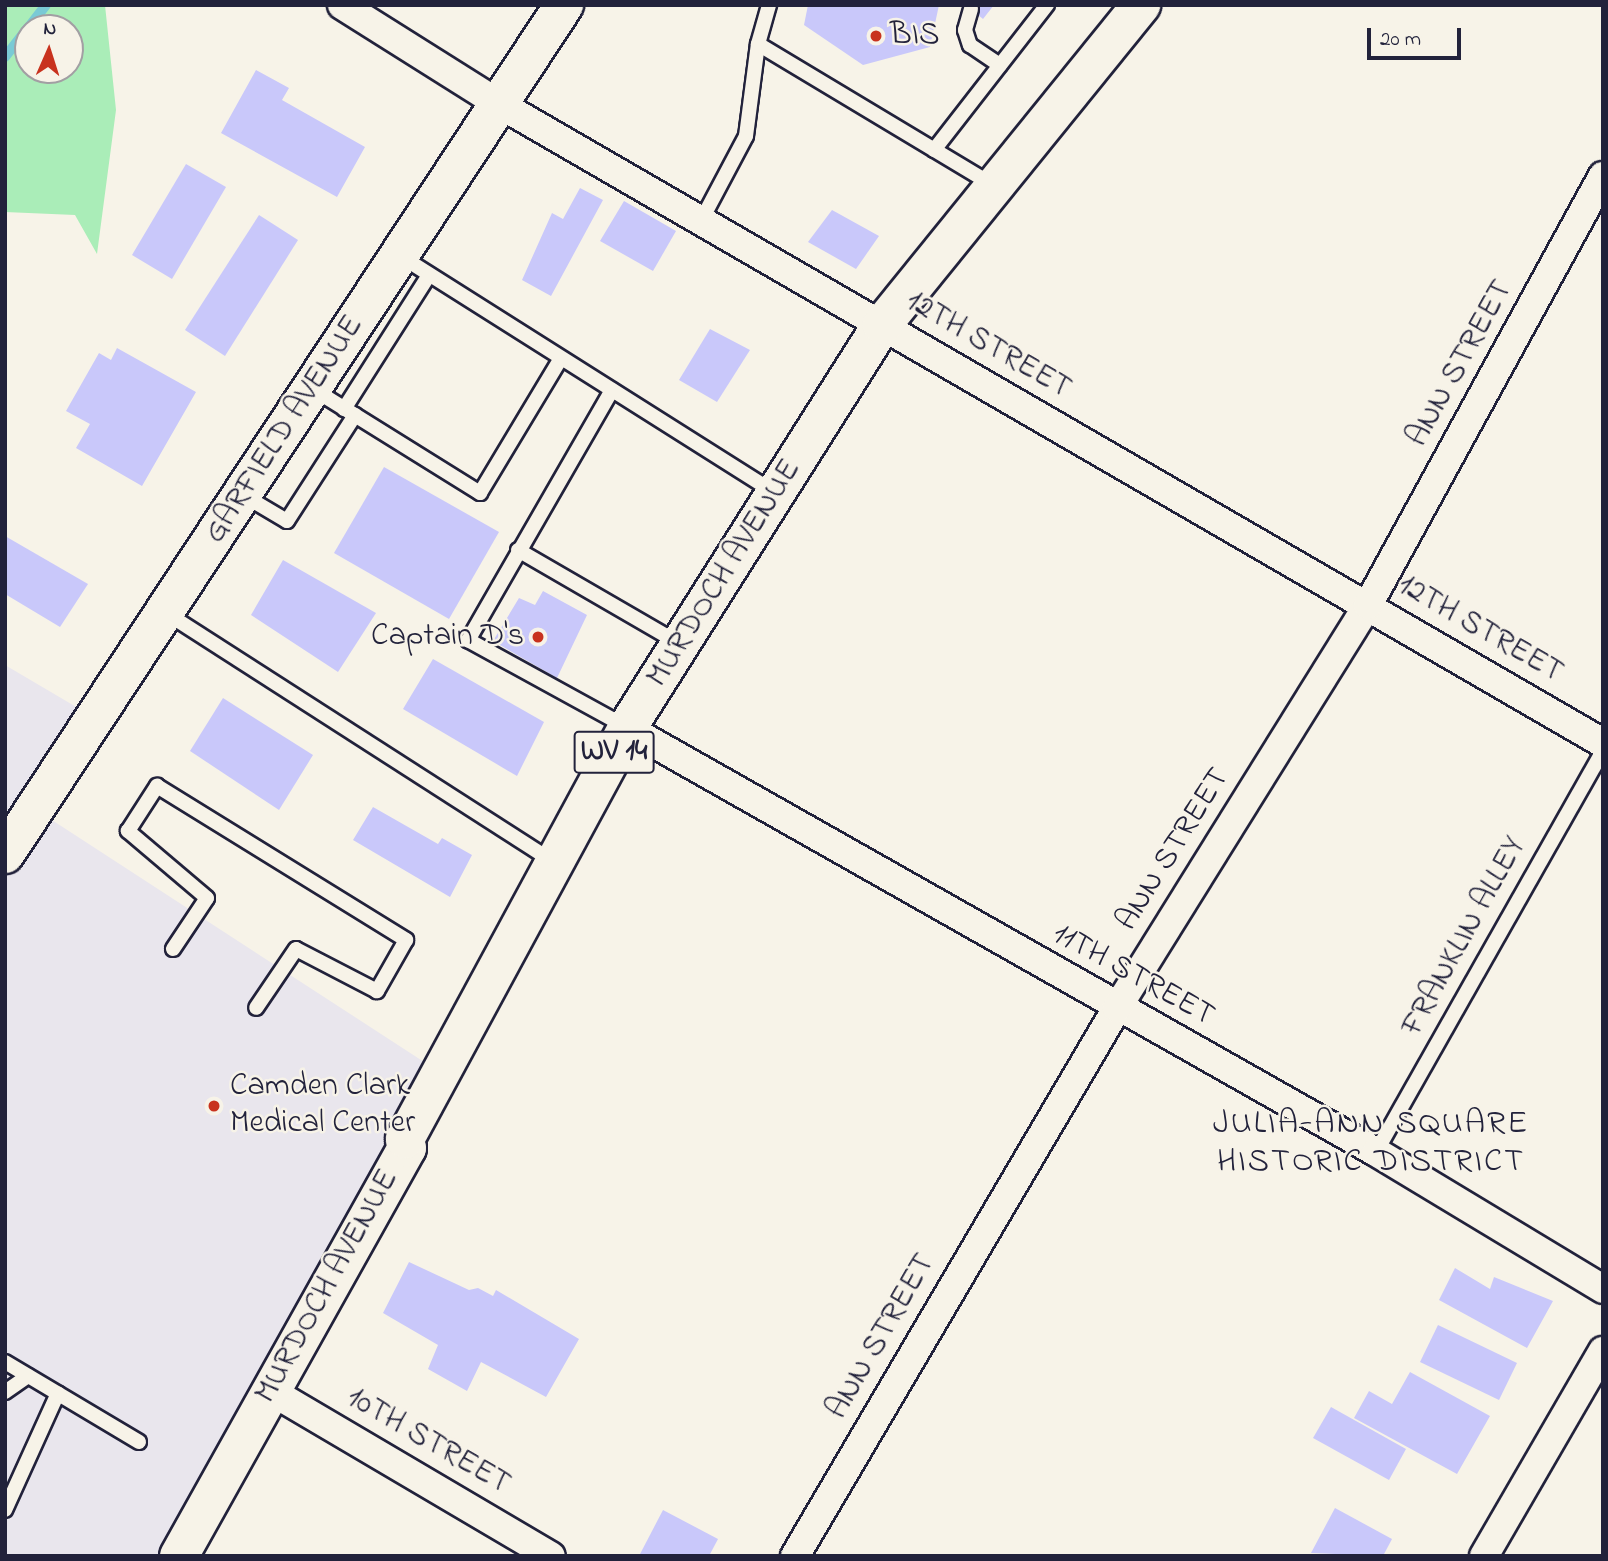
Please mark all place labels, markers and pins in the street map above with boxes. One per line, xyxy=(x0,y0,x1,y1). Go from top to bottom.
place label: BIS xyxy=(890,17,940,55)
marker: BIS xyxy=(868,28,884,44)
place label: Captain D's xyxy=(371,618,524,656)
marker: Captain D's xyxy=(530,629,546,645)
place label: Camden Clark Medical Center xyxy=(230,1069,415,1144)
marker: Camden Clark Medical Center xyxy=(204,1096,224,1116)

